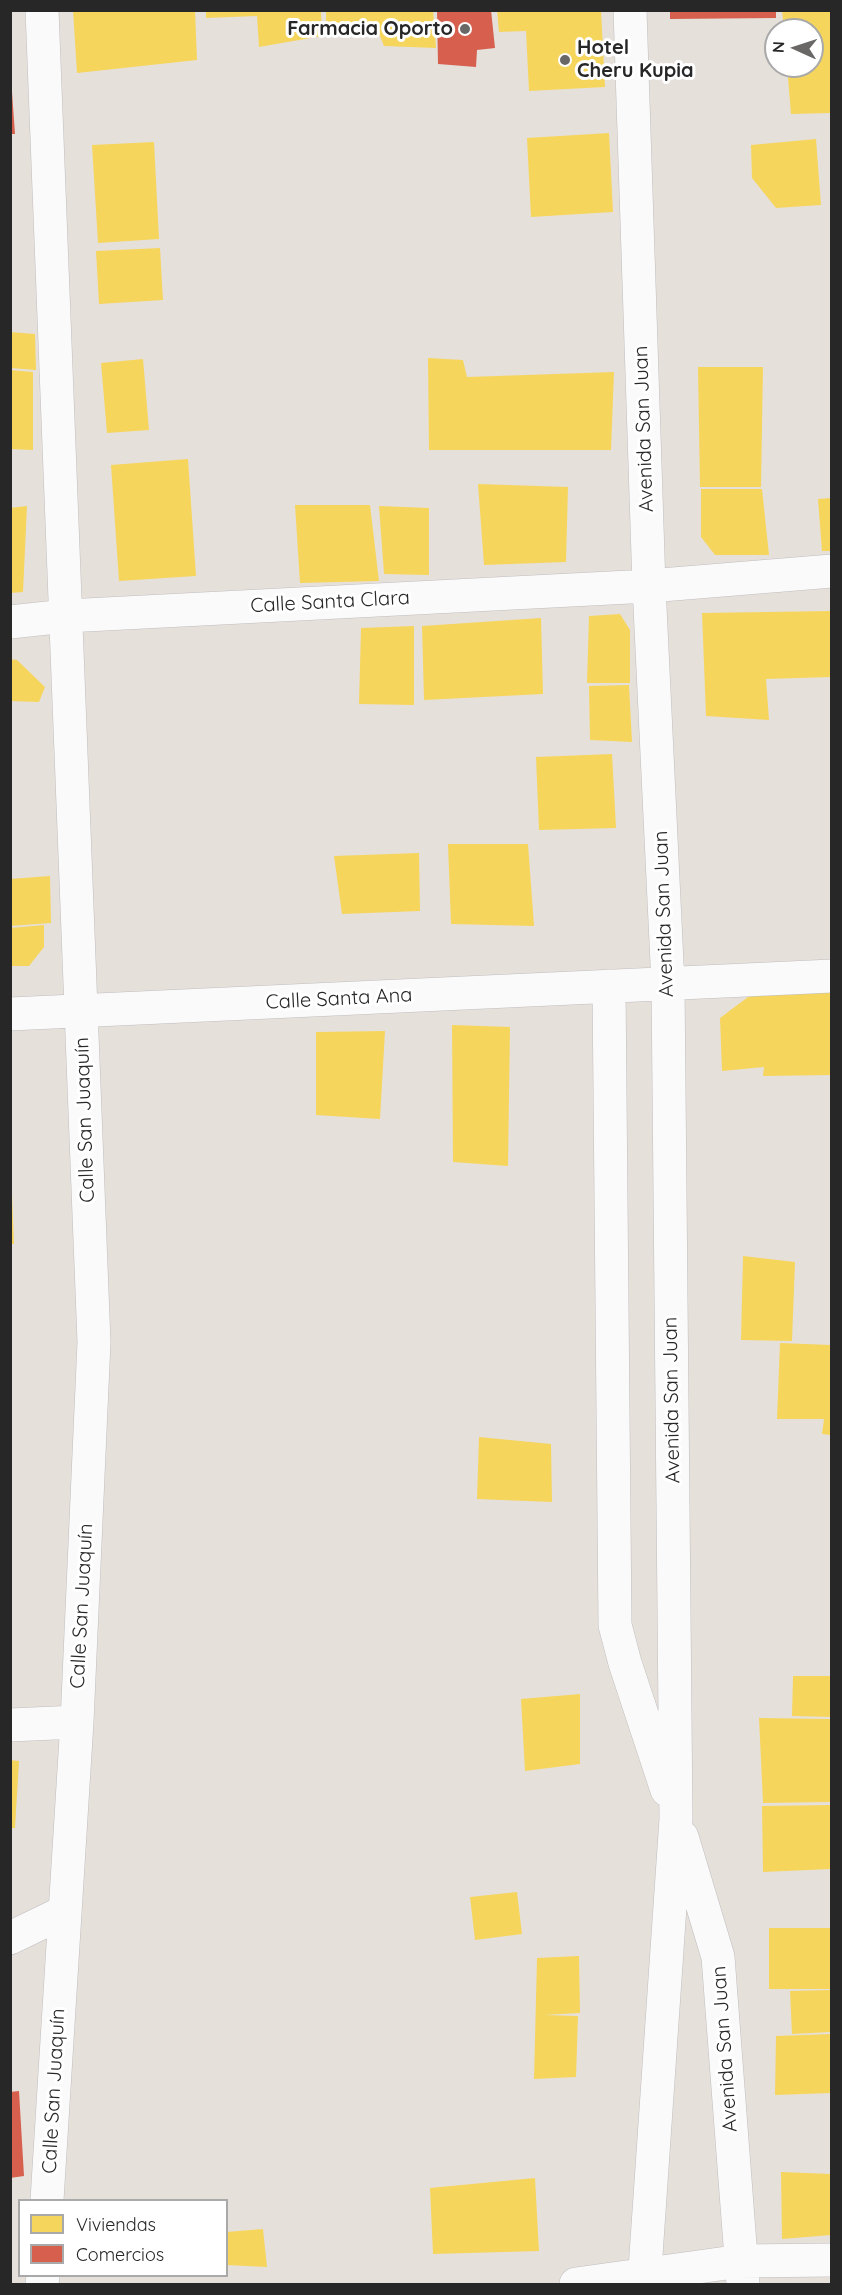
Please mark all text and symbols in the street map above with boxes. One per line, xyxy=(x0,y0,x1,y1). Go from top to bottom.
place label: Farmacia Oporto xyxy=(287,17,453,41)
north arrow xyxy=(764,18,824,78)
marker: Farmacia Oporto xyxy=(458,22,472,36)
place label: Hotel Cheru Kupia xyxy=(577,36,694,83)
text: N xyxy=(768,41,788,54)
marker: Hotel Cheru Kupia xyxy=(558,53,572,67)
street label: Avenida San Juan xyxy=(629,345,659,513)
street label: Calle Santa Clara xyxy=(250,586,410,618)
street label: Avenida San Juan xyxy=(649,830,679,998)
street label: Calle Santa Ana xyxy=(265,983,413,1015)
street label: Calle San Juaquín xyxy=(70,1037,100,1203)
street label: Avenida San Juan xyxy=(659,1317,685,1483)
street label: Calle San Juaquín xyxy=(66,1523,98,1689)
street label: Avenida San Juan xyxy=(707,1965,743,2133)
street label: Calle San Juaquín xyxy=(38,2008,70,2174)
legend xyxy=(18,2199,228,2277)
text: Viviendas xyxy=(76,2213,156,2236)
text: Comercios xyxy=(76,2243,164,2266)

